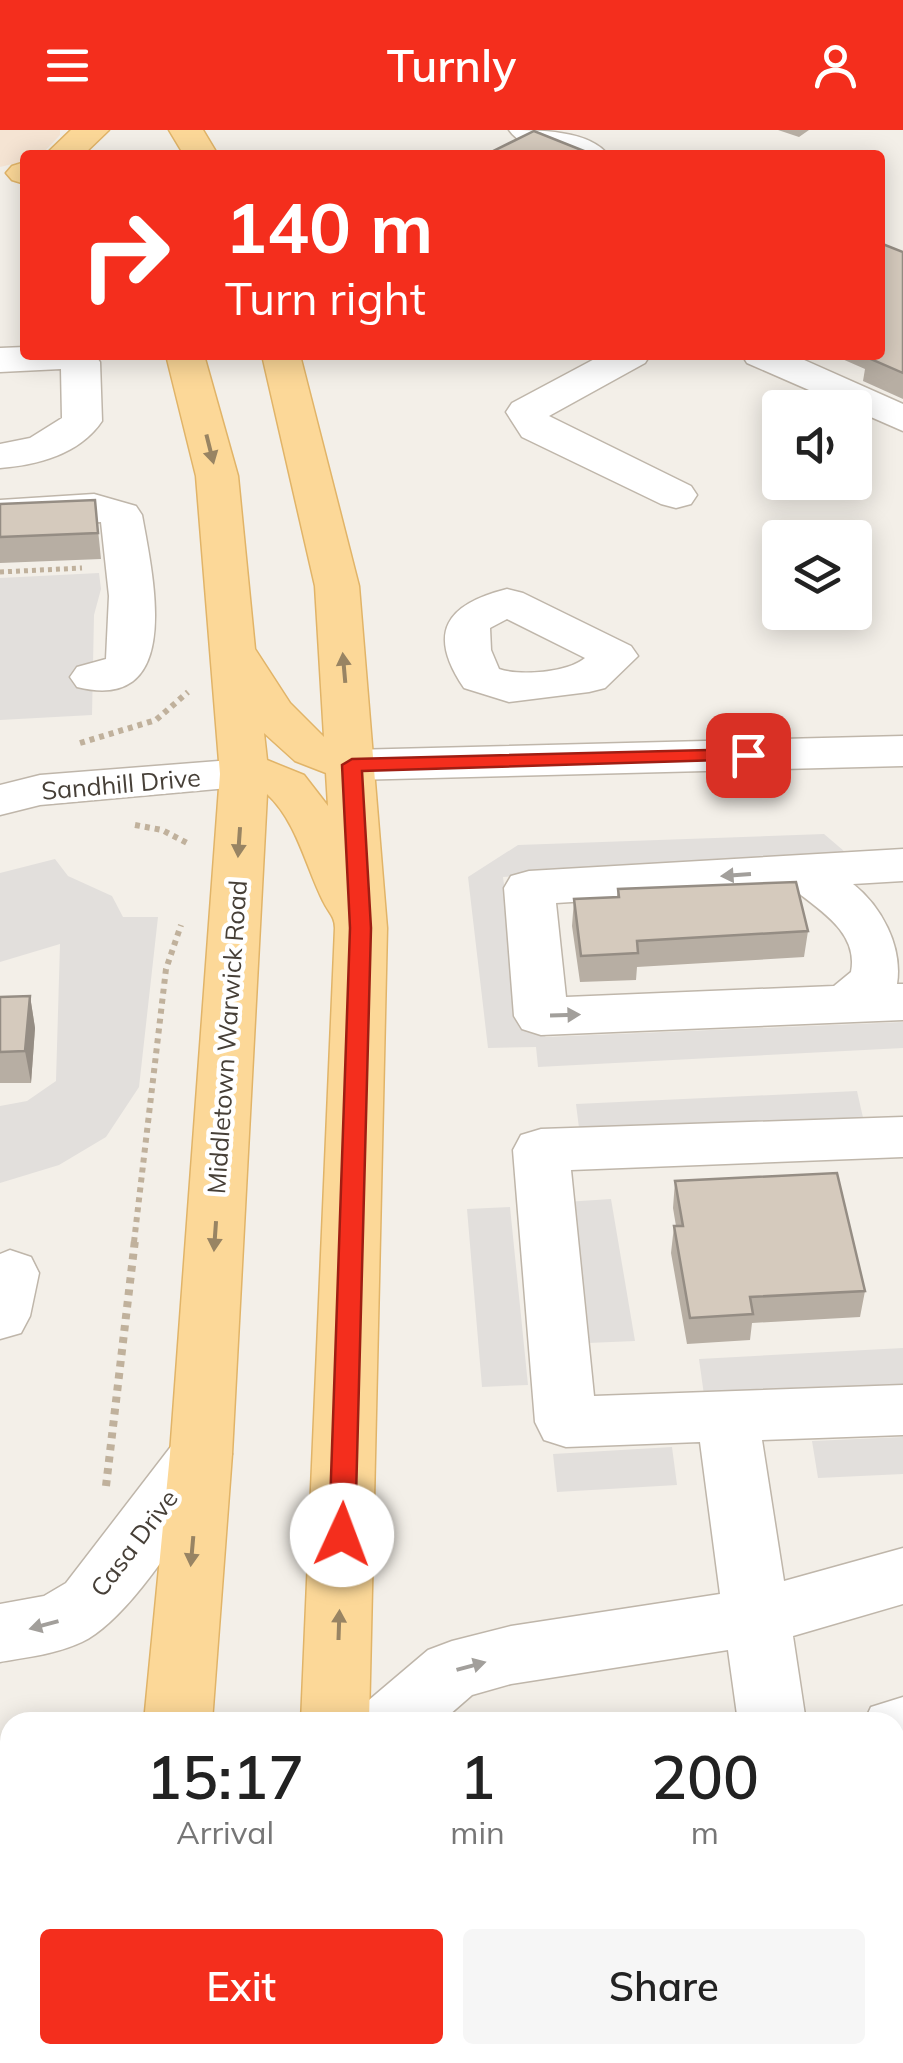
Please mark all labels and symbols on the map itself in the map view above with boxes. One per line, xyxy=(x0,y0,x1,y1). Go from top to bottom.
one-way arrow xyxy=(203,434,218,465)
one-way arrow xyxy=(336,652,352,683)
pin xyxy=(706,713,791,798)
street label: Sandhill Drive xyxy=(40,761,202,806)
one-way arrow xyxy=(231,827,247,859)
one-way arrow xyxy=(719,867,751,883)
street label: Middletown Warwick Road xyxy=(200,879,253,1195)
one-way arrow xyxy=(549,1007,581,1023)
one-way arrow xyxy=(206,1221,222,1253)
street label: Casa Drive xyxy=(83,1483,184,1602)
position arrow xyxy=(290,1483,394,1587)
one-way arrow xyxy=(184,1535,200,1567)
one-way arrow xyxy=(331,1609,347,1641)
one-way arrow xyxy=(28,1618,59,1633)
one-way arrow xyxy=(455,1657,486,1673)

